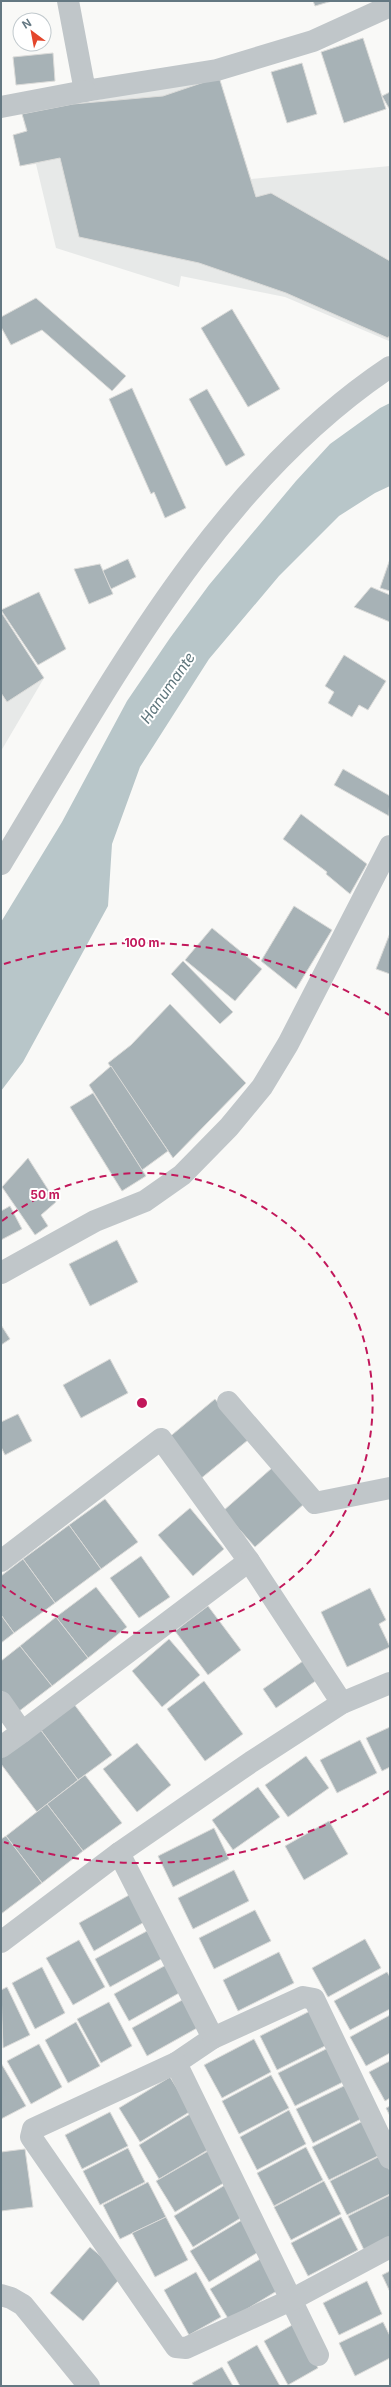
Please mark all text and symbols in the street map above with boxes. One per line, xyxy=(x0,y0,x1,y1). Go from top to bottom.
north arrow xyxy=(12,12,52,52)
text: N xyxy=(19,15,34,32)
water label: Hanumante xyxy=(136,648,199,727)
text: 100 m xyxy=(124,935,160,950)
text: 50 m xyxy=(30,1187,60,1202)
centre of rings xyxy=(135,1396,149,1410)

